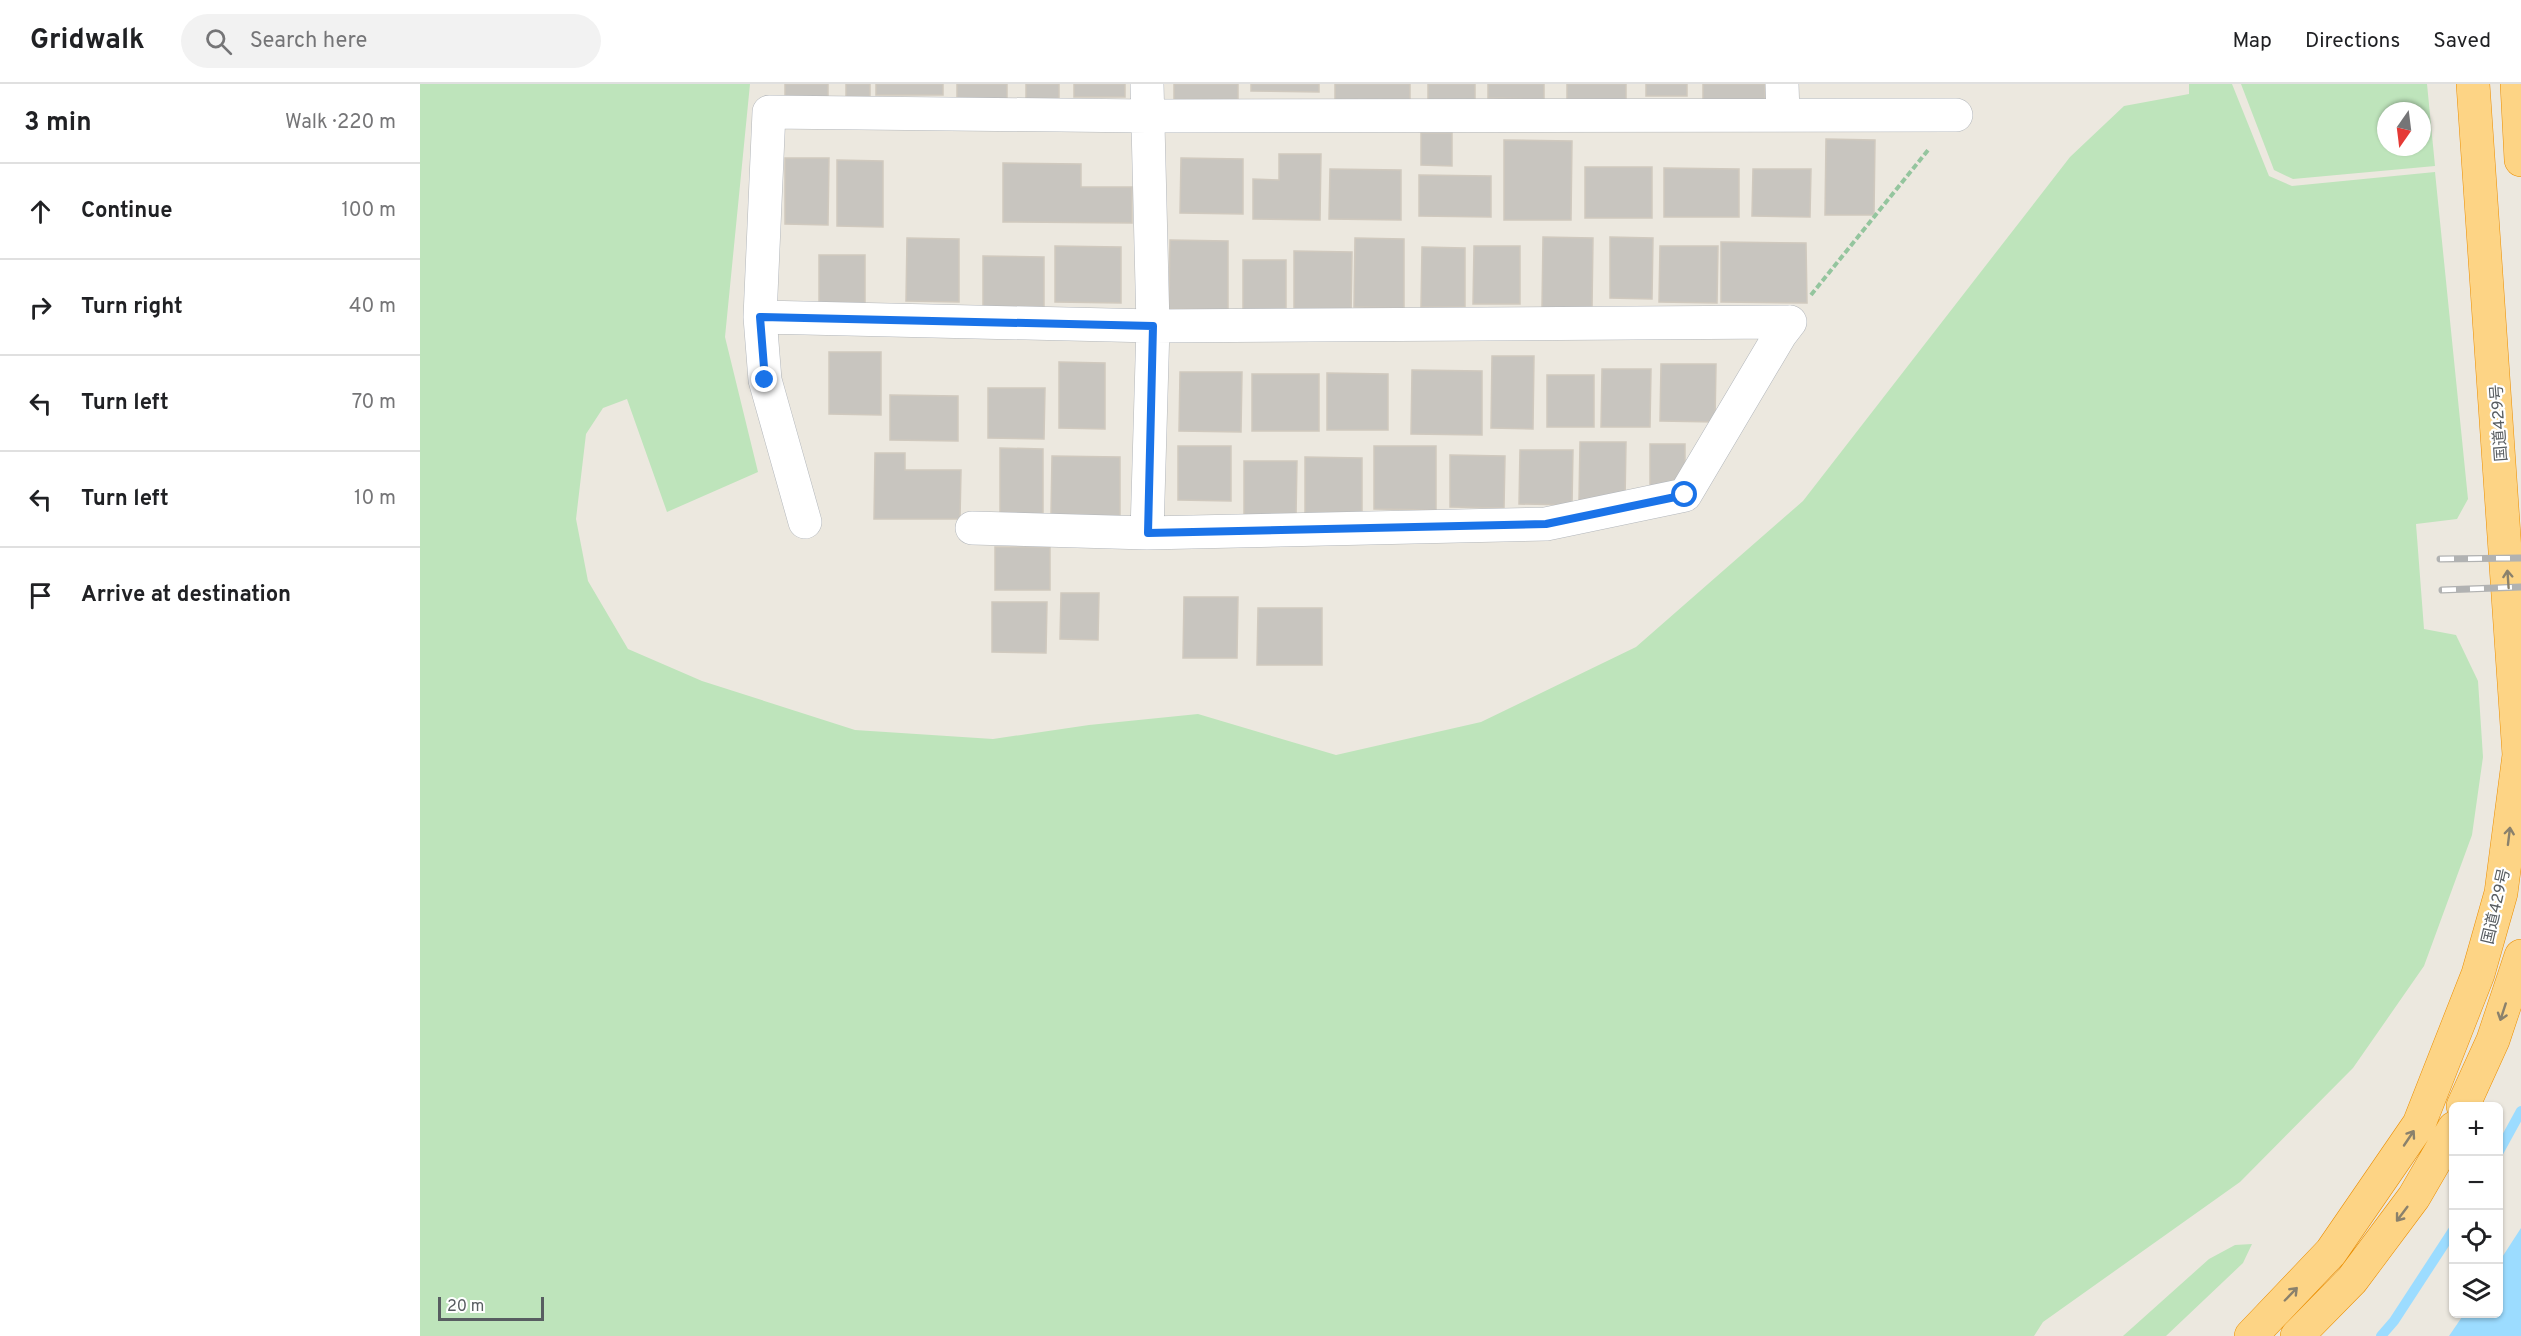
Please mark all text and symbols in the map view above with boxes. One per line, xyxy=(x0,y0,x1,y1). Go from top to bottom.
search box xyxy=(181,14,601,68)
text: Gridwalk xyxy=(30,23,145,59)
icon: search xyxy=(202,25,235,58)
text: Search here xyxy=(250,28,367,55)
text: Map xyxy=(2232,28,2272,55)
text: Directions xyxy=(2305,28,2400,55)
text: Saved xyxy=(2433,28,2491,55)
north arrow xyxy=(2377,102,2431,156)
text: 3 min xyxy=(24,107,92,140)
text: Walk · 220 m xyxy=(285,110,396,136)
icon: ahead xyxy=(24,195,57,228)
text: Continue xyxy=(81,198,172,225)
text: 100 m xyxy=(341,198,396,224)
icon: right xyxy=(24,291,57,324)
text: Turn right xyxy=(81,294,183,321)
text: 40 m xyxy=(349,294,396,320)
route end xyxy=(751,366,777,392)
street label: 国道429号 xyxy=(2487,384,2513,462)
icon: left xyxy=(24,387,57,420)
text: Turn left xyxy=(81,390,169,417)
text: 70 m xyxy=(352,390,396,416)
route start xyxy=(1671,481,1697,507)
icon: left xyxy=(24,483,57,516)
text: Turn left xyxy=(81,486,169,513)
text: 10 m xyxy=(354,486,396,512)
one-way arrow xyxy=(2503,569,2514,589)
icon: arrive xyxy=(24,579,57,612)
text: Arrive at destination xyxy=(81,582,291,609)
one-way arrow xyxy=(2503,826,2514,846)
street label: 国道429号 xyxy=(2479,867,2515,946)
one-way arrow xyxy=(2497,1002,2508,1021)
map controls xyxy=(2449,1102,2503,1318)
button: + xyxy=(2449,1102,2503,1156)
one-way arrow xyxy=(2403,1131,2415,1147)
button: − xyxy=(2449,1156,2503,1210)
one-way arrow xyxy=(2395,1206,2408,1222)
button: locate xyxy=(2449,1210,2503,1264)
button: layers xyxy=(2449,1264,2503,1318)
one-way arrow xyxy=(2284,1286,2299,1301)
scale bar xyxy=(438,1294,544,1322)
text: 20 m xyxy=(447,1297,484,1317)

